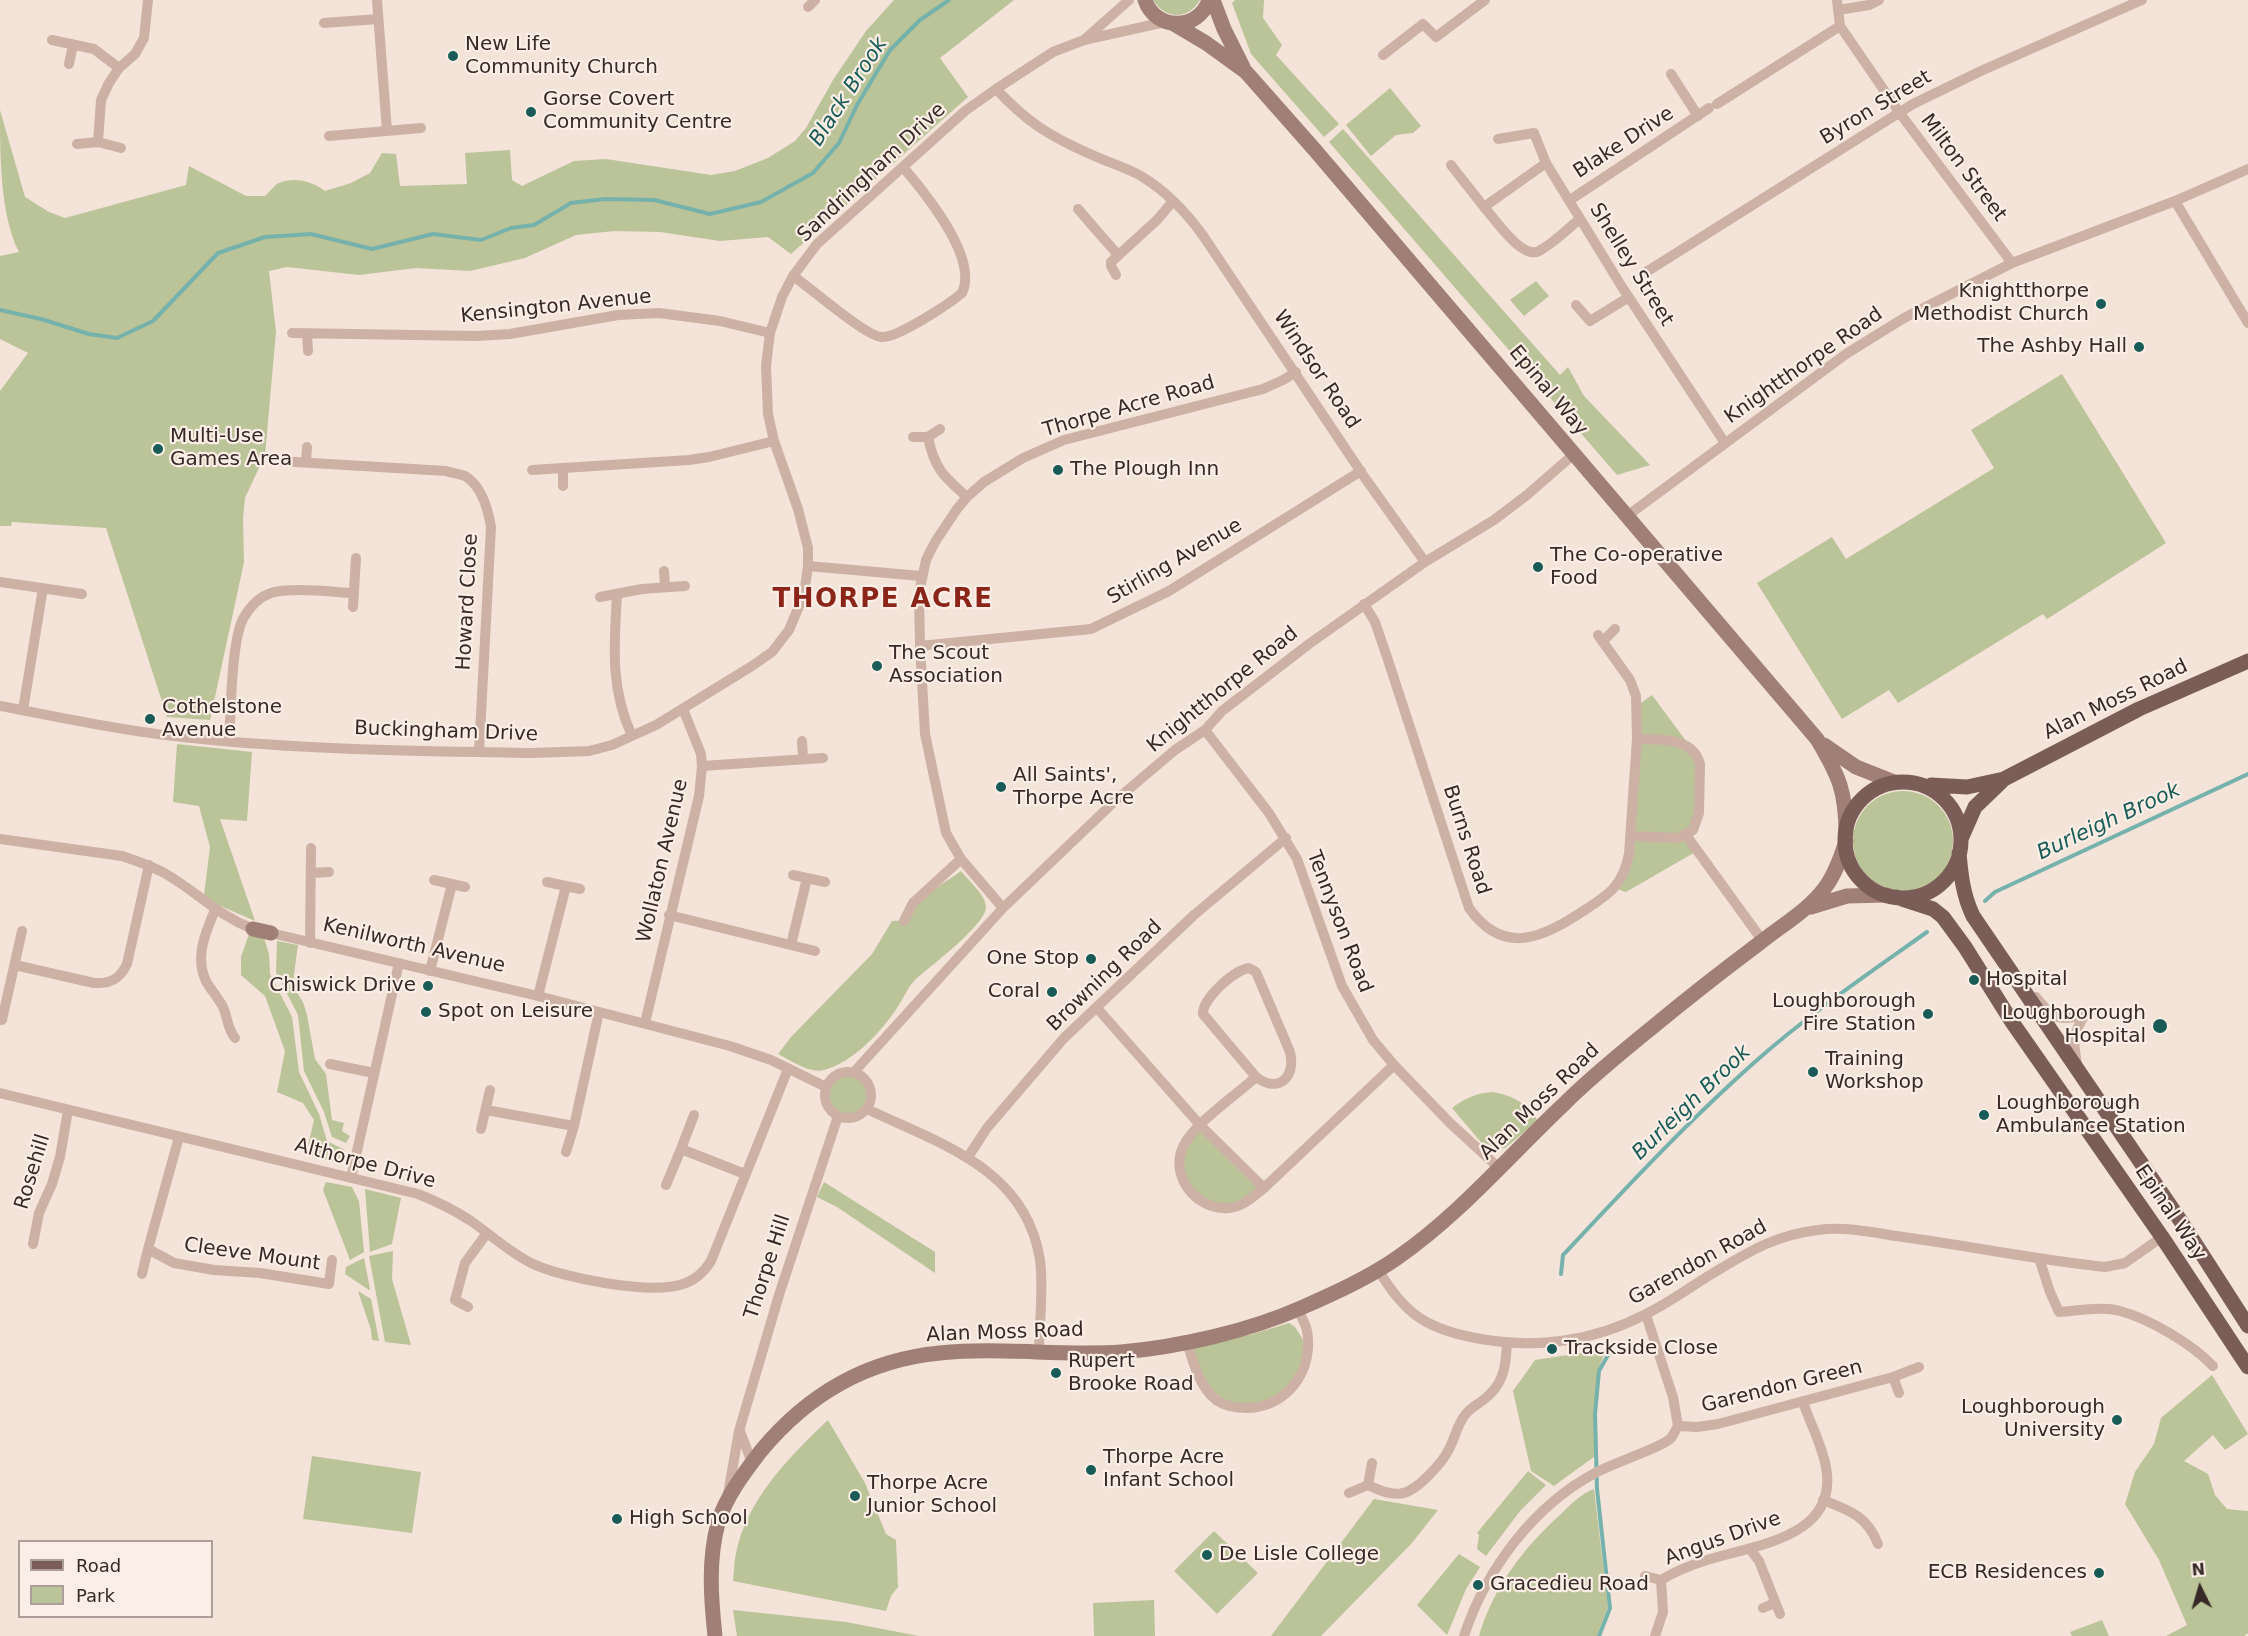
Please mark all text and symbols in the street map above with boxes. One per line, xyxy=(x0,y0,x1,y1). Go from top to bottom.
place label: New Life Community Church xyxy=(465,33,658,80)
water label: Black Brook xyxy=(805,33,893,151)
marker: New Life Community Church xyxy=(446,49,460,63)
street label: Byron Street xyxy=(1816,65,1936,151)
place label: Gorse Covert Community Centre xyxy=(543,88,732,135)
street label: Sandringham Drive xyxy=(793,98,951,248)
street label: Blake Drive xyxy=(1569,102,1679,184)
marker: Gorse Covert Community Centre xyxy=(524,105,538,119)
street label: Milton Street xyxy=(1915,110,2011,226)
street label: Shelley Street xyxy=(1584,199,1678,331)
place label: Knightthorpe Methodist Church xyxy=(1913,280,2089,327)
street label: Kensington Avenue xyxy=(459,285,653,329)
marker: Knightthorpe Methodist Church xyxy=(2094,297,2108,311)
street label: Knightthorpe Road xyxy=(1720,303,1888,429)
street label: Windsor Road xyxy=(1268,306,1364,434)
place label: The Ashby Hall xyxy=(1977,335,2127,359)
marker: The Ashby Hall xyxy=(2132,340,2146,354)
street label: Epinal Way xyxy=(1503,341,1593,441)
street label: Thorpe Acre Road xyxy=(1040,371,1218,443)
place label: Multi-Use Games Area xyxy=(170,425,292,472)
marker: Multi-Use Games Area xyxy=(151,442,165,456)
place label: The Plough Inn xyxy=(1070,458,1219,482)
marker: The Plough Inn xyxy=(1051,463,1065,477)
street label: Stirling Avenue xyxy=(1103,514,1247,610)
street label: Howard Close xyxy=(452,533,484,671)
place label: The Co-operative Food xyxy=(1550,544,1723,591)
marker: The Co-operative Food xyxy=(1531,560,1545,574)
district label: THORPE ACRE xyxy=(773,584,993,616)
street label: Knightthorpe Road xyxy=(1143,622,1303,758)
place label: The Scout Association xyxy=(889,642,1003,689)
street label: Alan Moss Road xyxy=(2040,655,2192,745)
marker: The Scout Association xyxy=(870,659,884,673)
place label: Cothelstone Avenue xyxy=(162,696,282,743)
marker: Cothelstone Avenue xyxy=(143,712,157,726)
street label: Buckingham Drive xyxy=(354,717,538,747)
place label: All Saints', Thorpe Acre xyxy=(1013,764,1134,811)
street label: Wollaton Avenue xyxy=(632,777,694,945)
water label: Burleigh Brook xyxy=(2033,778,2185,866)
marker: All Saints', Thorpe Acre xyxy=(994,780,1008,794)
street label: Burns Road xyxy=(1437,782,1495,898)
street label: Tennyson Road xyxy=(1301,848,1377,996)
street label: Kenilworth Avenue xyxy=(321,913,507,979)
street label: Browning Road xyxy=(1043,915,1167,1037)
place label: One Stop xyxy=(986,947,1079,971)
marker: One Stop xyxy=(1084,952,1098,966)
place label: Hospital xyxy=(1986,968,2068,992)
marker: Hospital xyxy=(1967,973,1981,987)
place label: Chiswick Drive xyxy=(269,974,416,998)
marker: Chiswick Drive xyxy=(421,979,435,993)
place label: Coral xyxy=(988,980,1040,1004)
marker: Coral xyxy=(1045,985,1059,999)
place label: Loughborough Fire Station xyxy=(1772,990,1916,1037)
place label: Spot on Leisure xyxy=(438,1000,593,1024)
place label: Loughborough Hospital xyxy=(2002,1002,2146,1049)
marker: Spot on Leisure xyxy=(419,1005,433,1019)
marker: Loughborough Fire Station xyxy=(1921,1007,1935,1021)
marker: Loughborough Hospital xyxy=(2151,1017,2169,1035)
street label: Alan Moss Road xyxy=(1475,1039,1605,1165)
water label: Burleigh Brook xyxy=(1627,1040,1757,1166)
place label: Training Workshop xyxy=(1825,1048,1924,1095)
marker: Training Workshop xyxy=(1806,1065,1820,1079)
place label: Loughborough Ambulance Station xyxy=(1996,1092,2186,1139)
marker: Loughborough Ambulance Station xyxy=(1977,1108,1991,1122)
street label: Rosehill xyxy=(10,1132,56,1212)
street label: Althorpe Drive xyxy=(292,1134,438,1194)
street label: Epinal Way xyxy=(2129,1161,2211,1265)
street label: Thorpe Hill xyxy=(740,1212,796,1322)
street label: Garendon Road xyxy=(1625,1215,1771,1311)
street label: Cleeve Mount xyxy=(182,1234,322,1276)
street label: Alan Moss Road xyxy=(926,1318,1084,1348)
place label: Trackside Close xyxy=(1564,1337,1718,1361)
marker: Trackside Close xyxy=(1545,1342,1559,1356)
place label: Rupert Brooke Road xyxy=(1068,1350,1194,1397)
street label: Garendon Green xyxy=(1699,1355,1865,1419)
marker: Rupert Brooke Road xyxy=(1049,1366,1063,1380)
place label: Loughborough University xyxy=(1961,1396,2105,1443)
marker: Loughborough University xyxy=(2110,1413,2124,1427)
place label: Thorpe Acre Infant School xyxy=(1103,1446,1234,1493)
marker: Thorpe Acre Infant School xyxy=(1084,1463,1098,1477)
place label: Thorpe Acre Junior School xyxy=(867,1472,997,1519)
marker: Thorpe Acre Junior School xyxy=(848,1489,862,1503)
place label: High School xyxy=(629,1507,748,1531)
street label: Angus Drive xyxy=(1662,1507,1784,1571)
marker: High School xyxy=(610,1512,624,1526)
legend xyxy=(18,1540,213,1618)
place label: De Lisle College xyxy=(1219,1543,1379,1567)
marker: De Lisle College xyxy=(1200,1548,1214,1562)
text: Road xyxy=(76,1555,121,1576)
north arrow xyxy=(2170,1558,2230,1618)
text: N xyxy=(2191,1560,2206,1580)
place label: ECB Residences xyxy=(1928,1561,2087,1585)
marker: ECB Residences xyxy=(2092,1566,2106,1580)
place label: Gracedieu Road xyxy=(1490,1573,1649,1597)
marker: Gracedieu Road xyxy=(1471,1578,1485,1592)
text: Park xyxy=(76,1585,115,1606)

